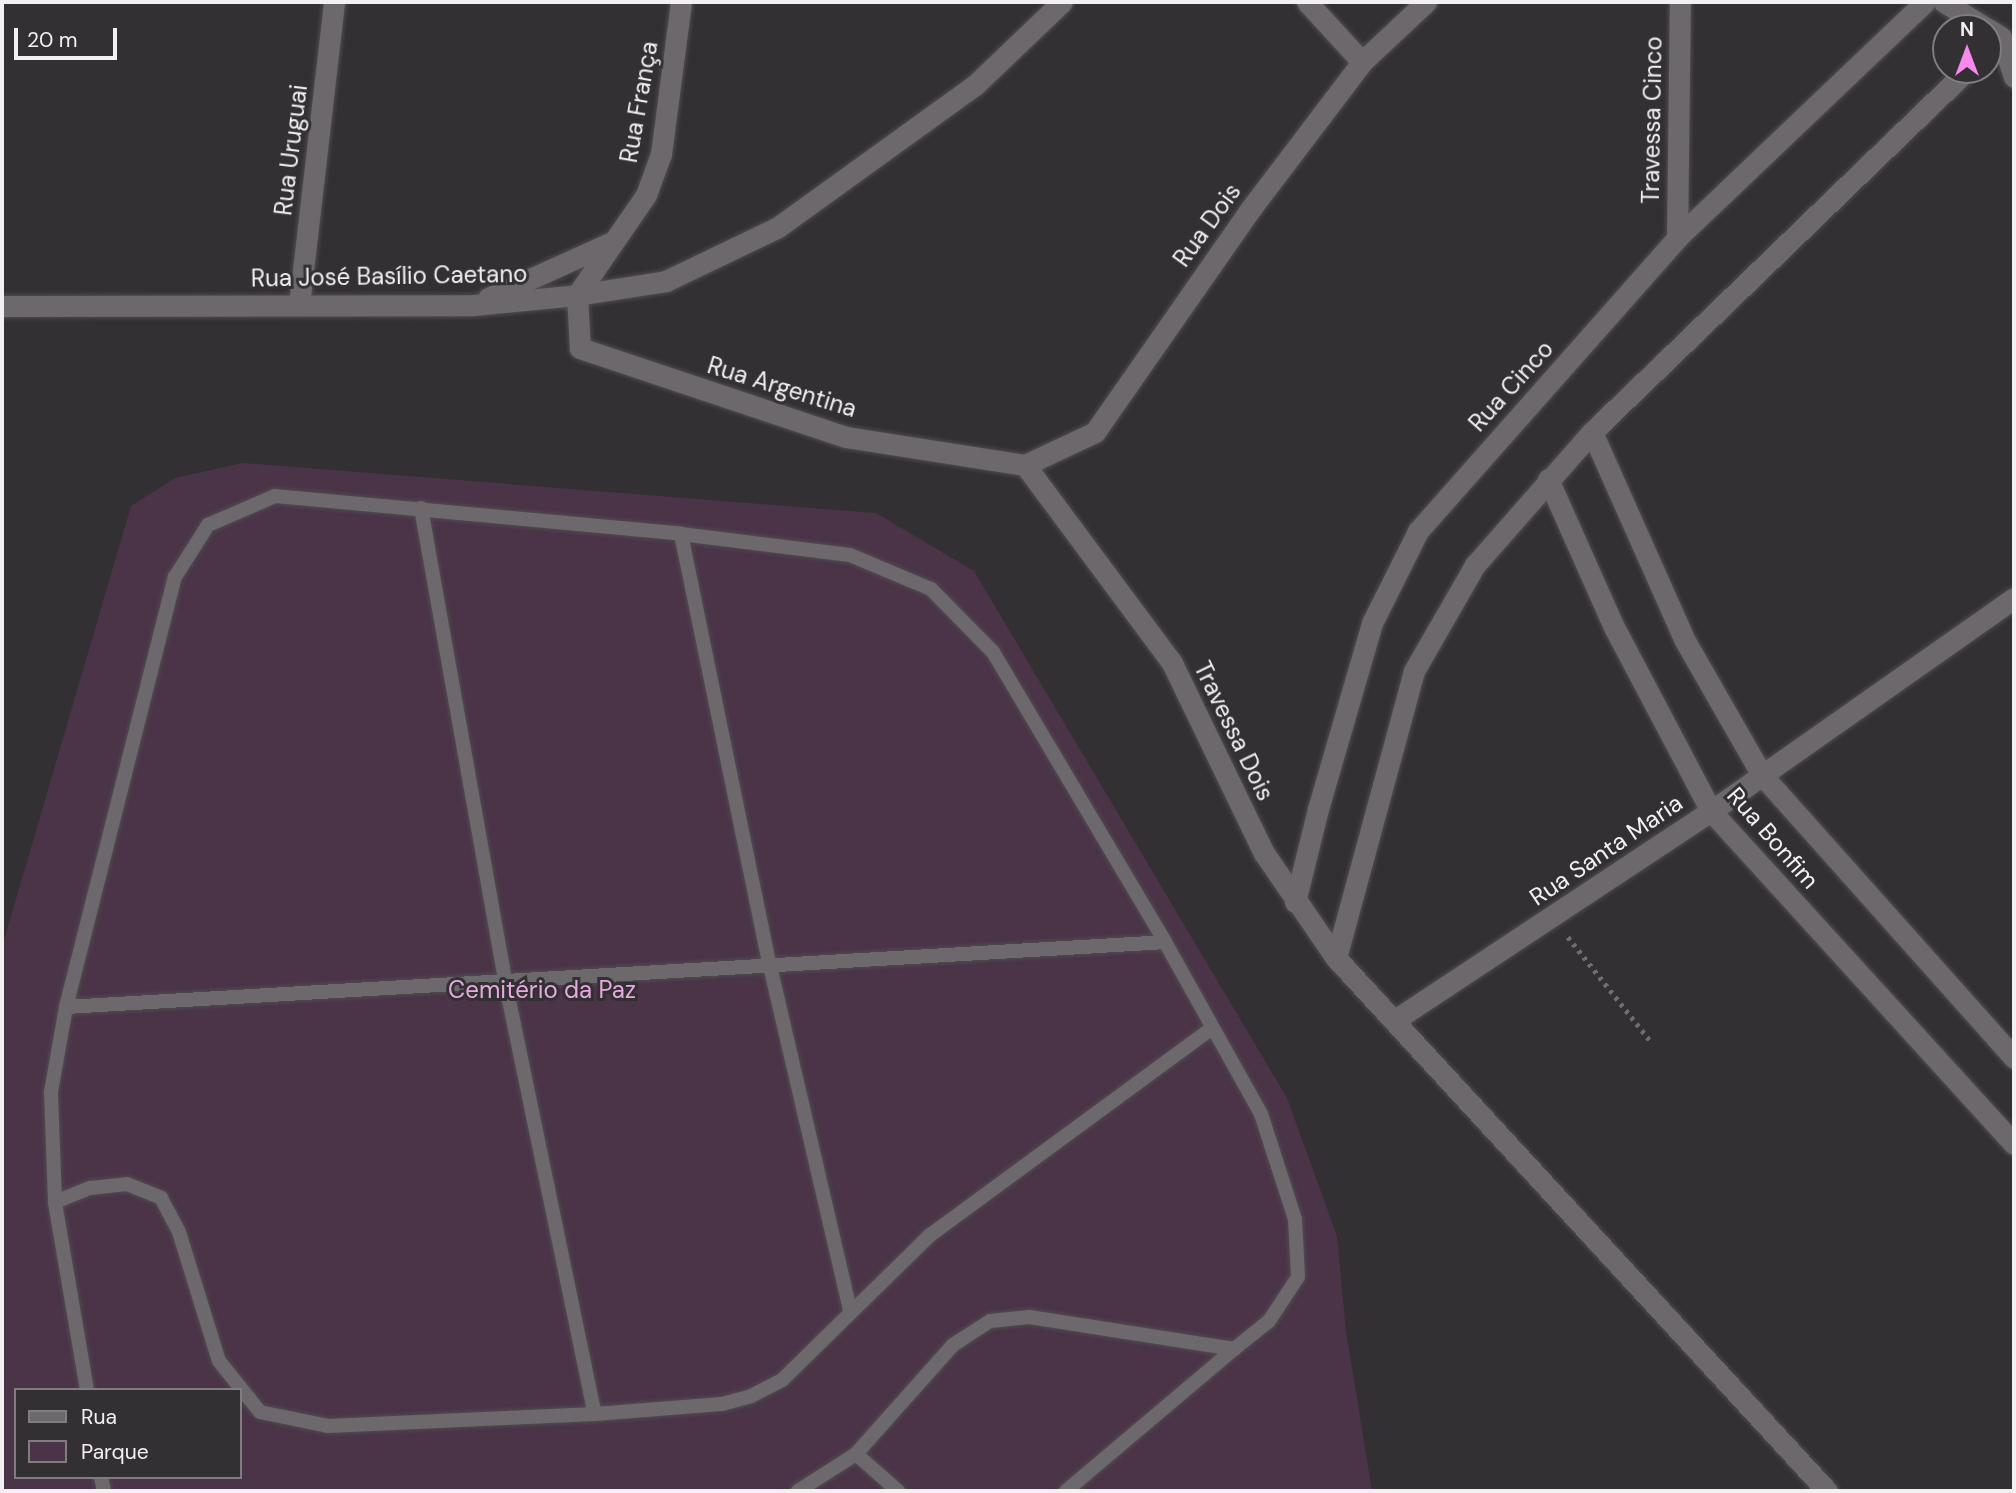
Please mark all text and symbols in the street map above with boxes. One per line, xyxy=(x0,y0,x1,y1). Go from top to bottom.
scale bar xyxy=(18,14,121,58)
north arrow xyxy=(1932,14,2002,84)
text: N xyxy=(1960,17,1974,42)
text: 20 m xyxy=(27,26,78,54)
street label: Travessa Cinco xyxy=(1636,36,1668,204)
street label: Rua França xyxy=(614,39,664,165)
street label: Rua Uruguai xyxy=(269,83,313,217)
street label: Rua Dois xyxy=(1167,178,1247,272)
street label: Rua José Basílio Caetano xyxy=(251,259,527,293)
street label: Rua Cinco xyxy=(1463,335,1559,437)
street label: Rua Argentina xyxy=(704,351,860,423)
street label: Travessa Dois xyxy=(1188,657,1280,805)
street label: Rua Bonfim xyxy=(1721,781,1825,895)
street label: Rua Santa Maria xyxy=(1524,788,1688,912)
park label: Cemitério da Paz xyxy=(448,976,636,1004)
legend xyxy=(14,1388,242,1479)
text: Rua xyxy=(81,1403,117,1431)
text: Parque xyxy=(81,1438,149,1466)

